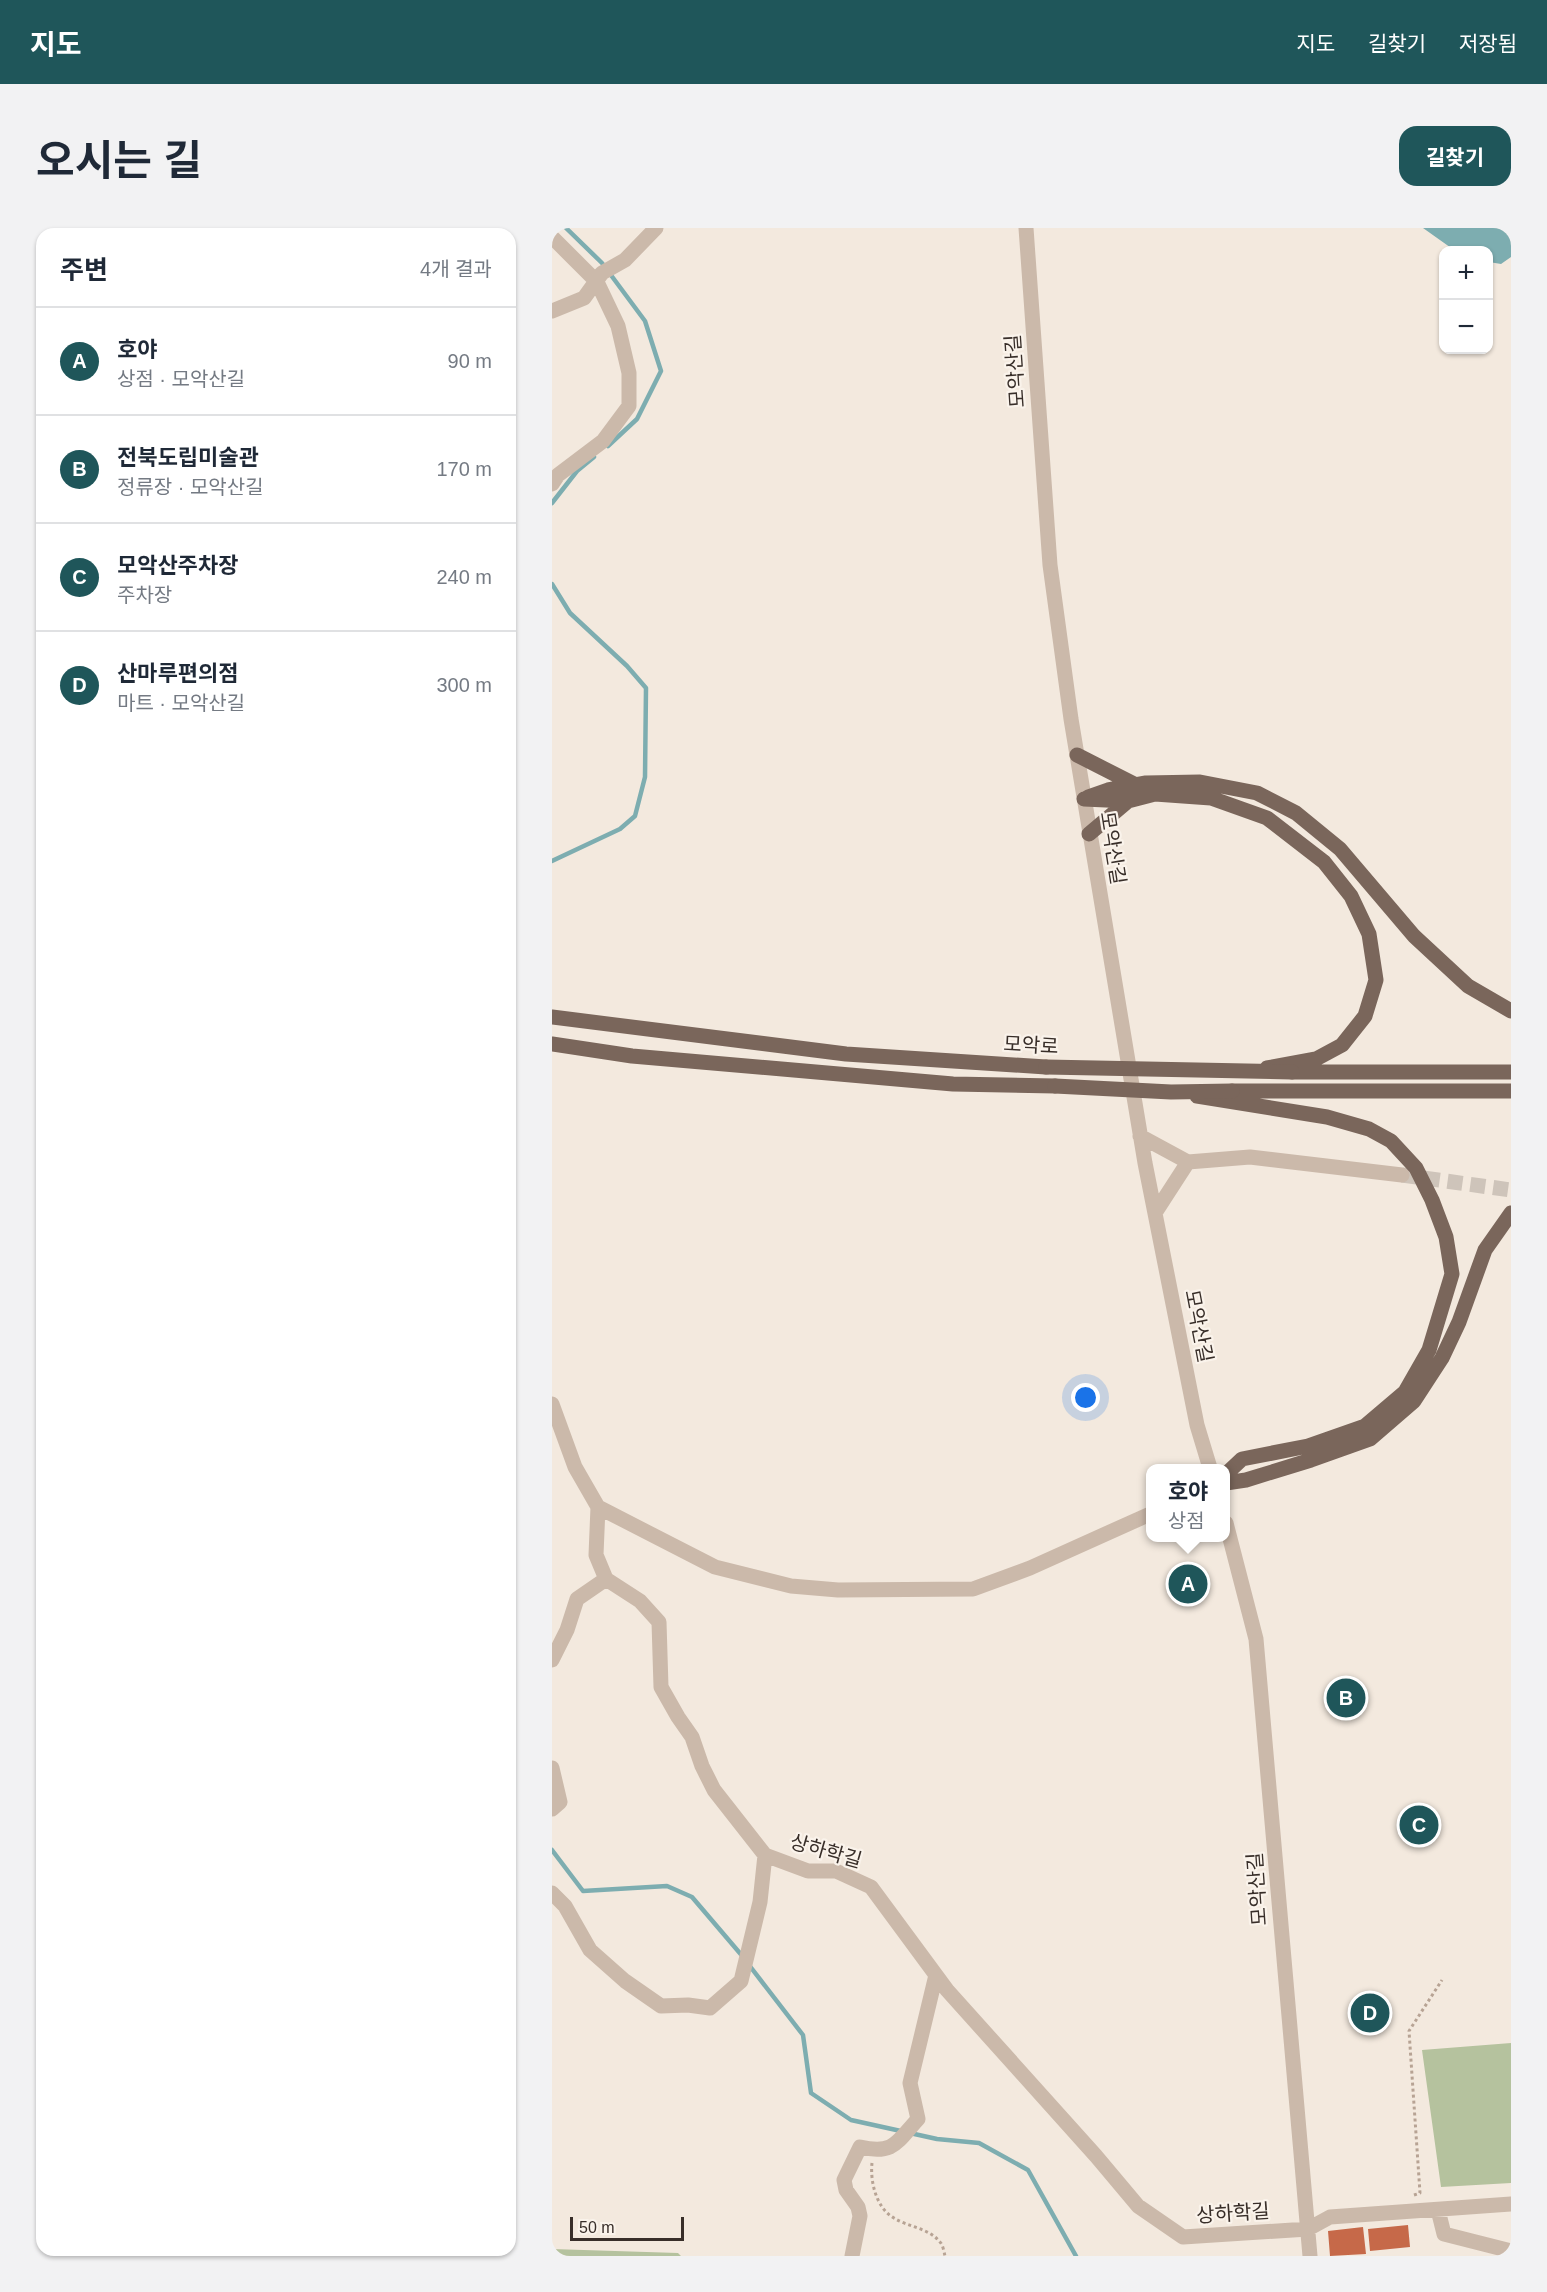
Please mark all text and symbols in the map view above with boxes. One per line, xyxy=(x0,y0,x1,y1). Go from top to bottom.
text: 지도 xyxy=(30,29,82,60)
text: 지도 xyxy=(1296,32,1335,55)
text: 길찾기 xyxy=(1368,32,1426,55)
text: 저장됨 xyxy=(1459,32,1517,55)
button: 길찾기 xyxy=(1399,126,1511,186)
text: 오시는 길 xyxy=(36,137,202,184)
map controls xyxy=(1439,246,1493,354)
button: + xyxy=(1439,246,1493,300)
text: 주변 xyxy=(60,255,108,285)
text: 4개 결과 xyxy=(420,258,492,280)
button: − xyxy=(1439,300,1493,354)
street label: 모악산길 xyxy=(1001,334,1029,408)
text: 호야 xyxy=(117,337,157,362)
text: A xyxy=(72,350,87,372)
text: 90 m xyxy=(448,350,492,372)
text: 상점 · 모악산길 xyxy=(117,368,245,390)
text: 전북도립미술관 xyxy=(117,445,259,470)
text: B xyxy=(72,458,87,480)
text: 170 m xyxy=(436,458,492,480)
text: 정류장 · 모악산길 xyxy=(117,476,264,498)
text: 모악산주차장 xyxy=(117,553,238,578)
text: C xyxy=(72,566,87,588)
text: 240 m xyxy=(436,566,492,588)
text: 주차장 xyxy=(117,584,172,606)
text: 산마루편의점 xyxy=(117,661,238,686)
text: D xyxy=(72,674,87,696)
text: 300 m xyxy=(436,674,492,696)
text: 마트 · 모악산길 xyxy=(117,692,245,714)
street label: 모악산길 xyxy=(1096,810,1130,886)
street label: 모악로 xyxy=(1003,1033,1059,1057)
street label: 모악산길 xyxy=(1181,1288,1217,1364)
your location xyxy=(1071,1383,1100,1412)
popup xyxy=(1146,1464,1230,1542)
text: 호야 xyxy=(1168,1479,1208,1504)
text: 상점 xyxy=(1168,1510,1205,1532)
pin: A xyxy=(1168,1562,1208,1606)
pin: B xyxy=(1326,1676,1366,1720)
pin: C xyxy=(1400,1802,1438,1848)
street label: 상하학길 xyxy=(788,1830,864,1872)
street label: 모악산길 xyxy=(1243,1852,1271,1926)
pin: D xyxy=(1350,1990,1390,2036)
street label: 상하학길 xyxy=(1196,2199,1270,2227)
scale bar xyxy=(570,2214,684,2242)
text: 50 m xyxy=(579,2219,615,2236)

